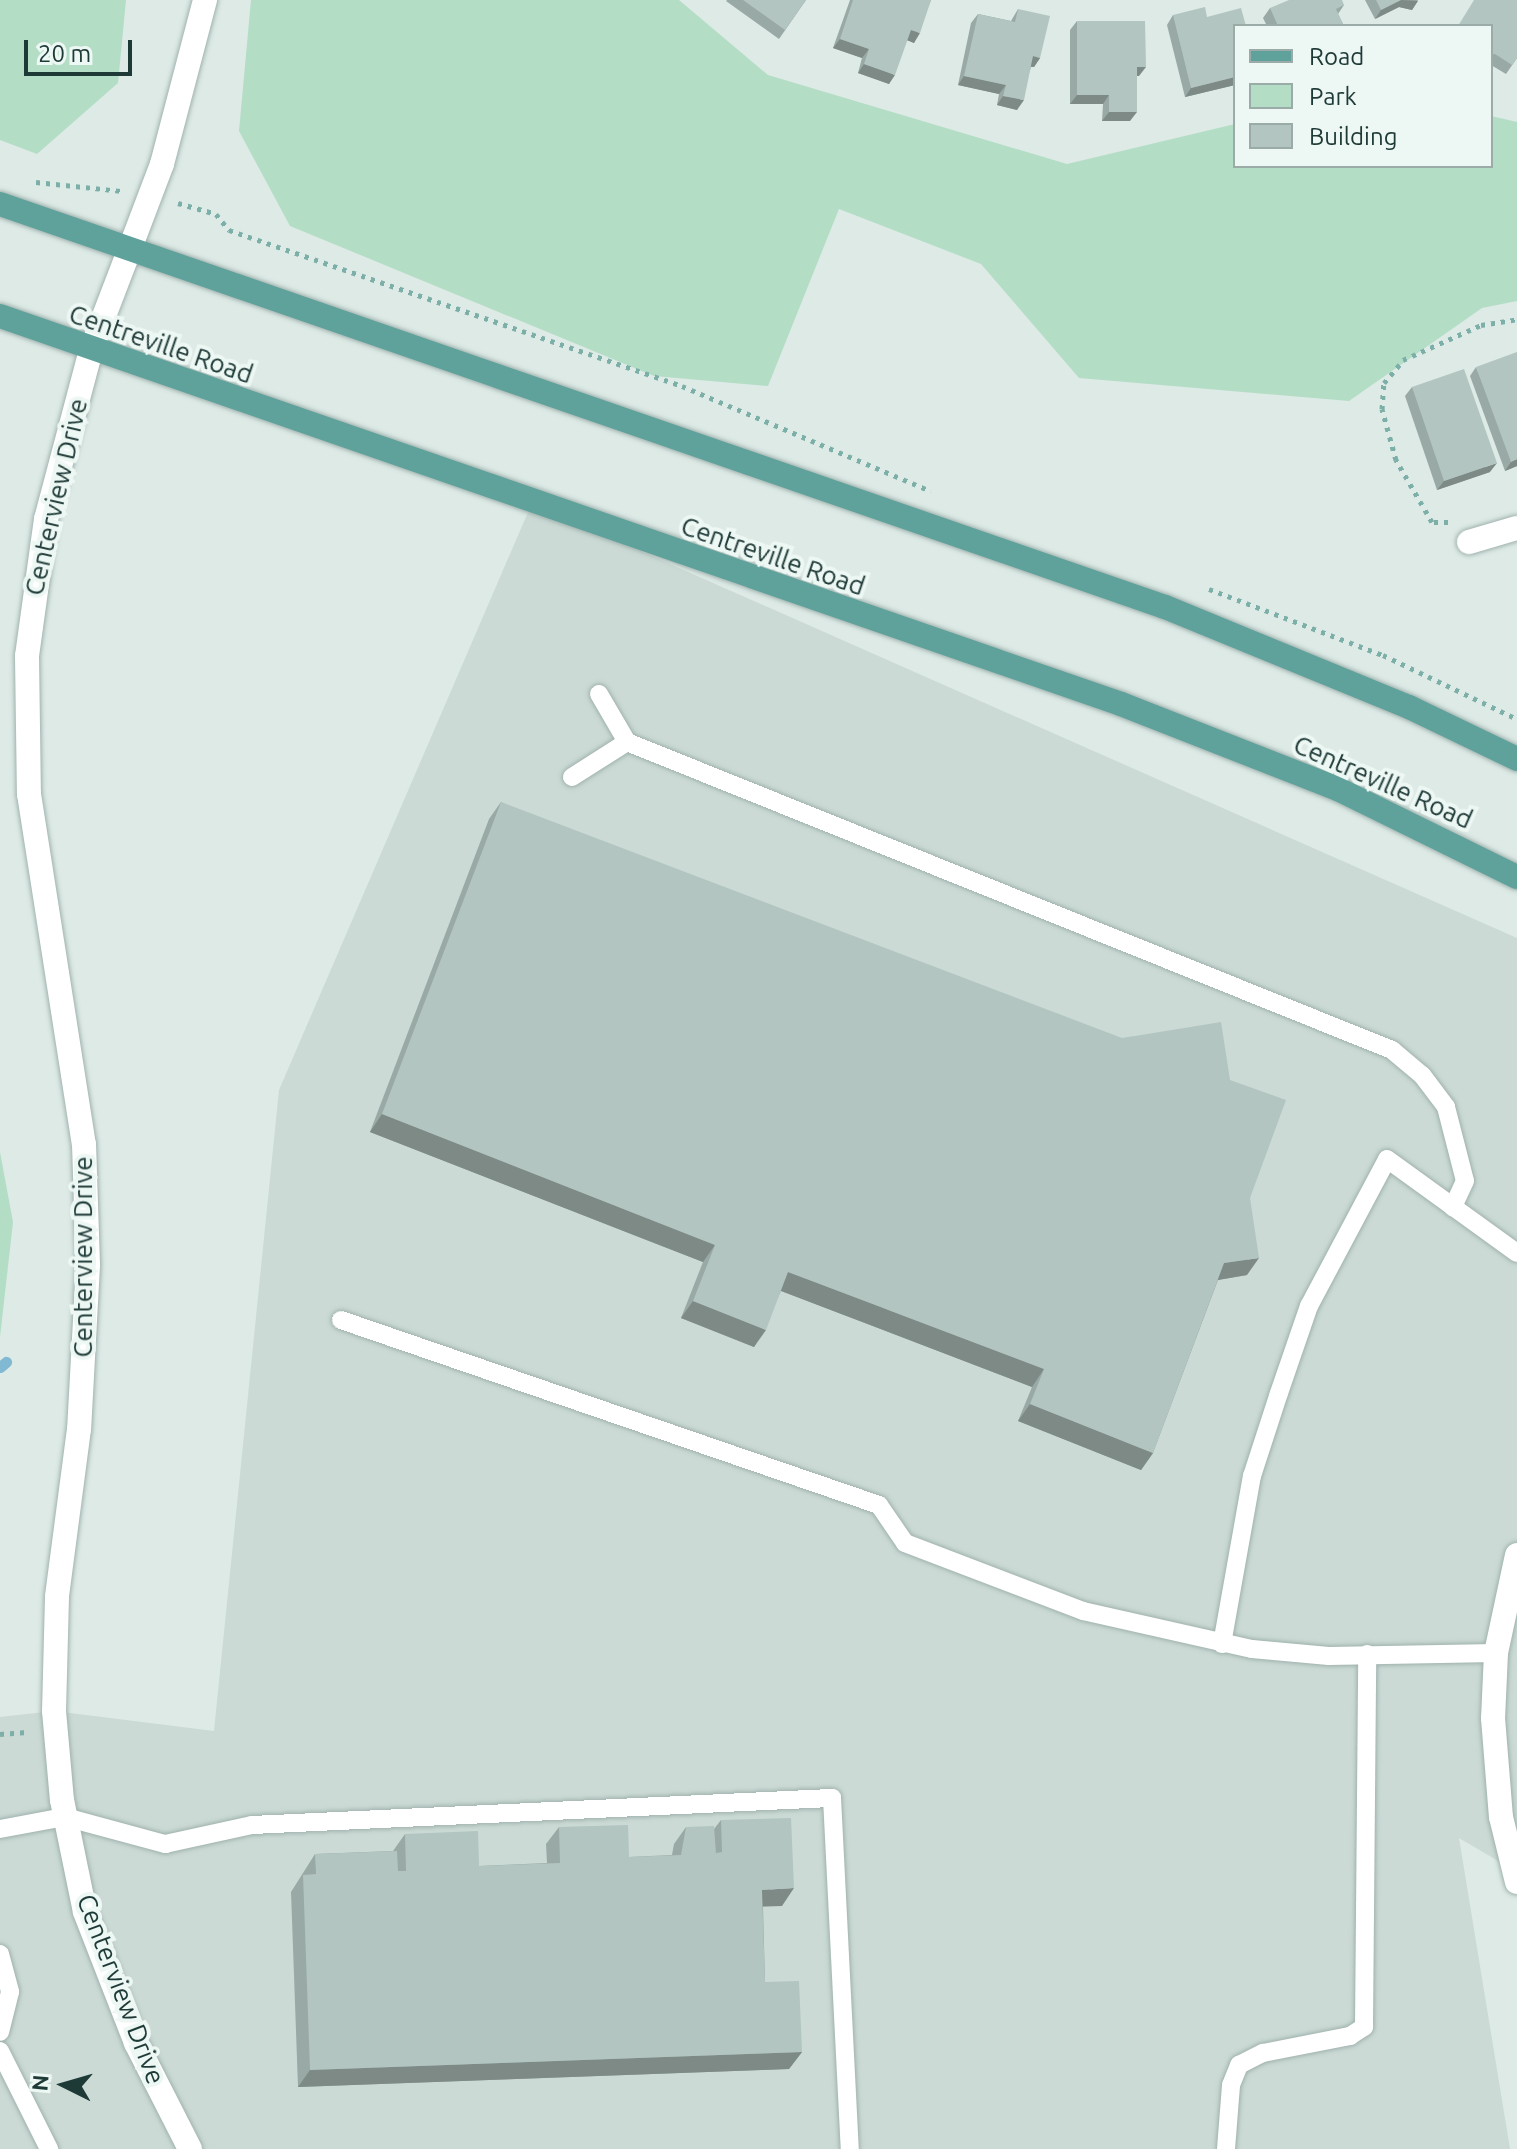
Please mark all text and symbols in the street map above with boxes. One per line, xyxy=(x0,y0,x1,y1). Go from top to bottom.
scale bar xyxy=(28,24,136,74)
legend xyxy=(1233,24,1493,168)
text: 20 m xyxy=(38,40,91,67)
text: Road xyxy=(1309,43,1364,70)
text: Park xyxy=(1309,83,1357,110)
text: Building xyxy=(1309,123,1397,150)
street label: Centreville Road xyxy=(65,298,257,390)
street label: Centerview Drive xyxy=(18,396,94,598)
street label: Centreville Road xyxy=(677,510,869,602)
street label: Centreville Road xyxy=(1289,729,1477,835)
street label: Centerview Drive xyxy=(67,1156,99,1358)
street label: Centerview Drive xyxy=(70,1890,172,2088)
north arrow xyxy=(24,2045,104,2125)
text: N xyxy=(26,2074,53,2092)

